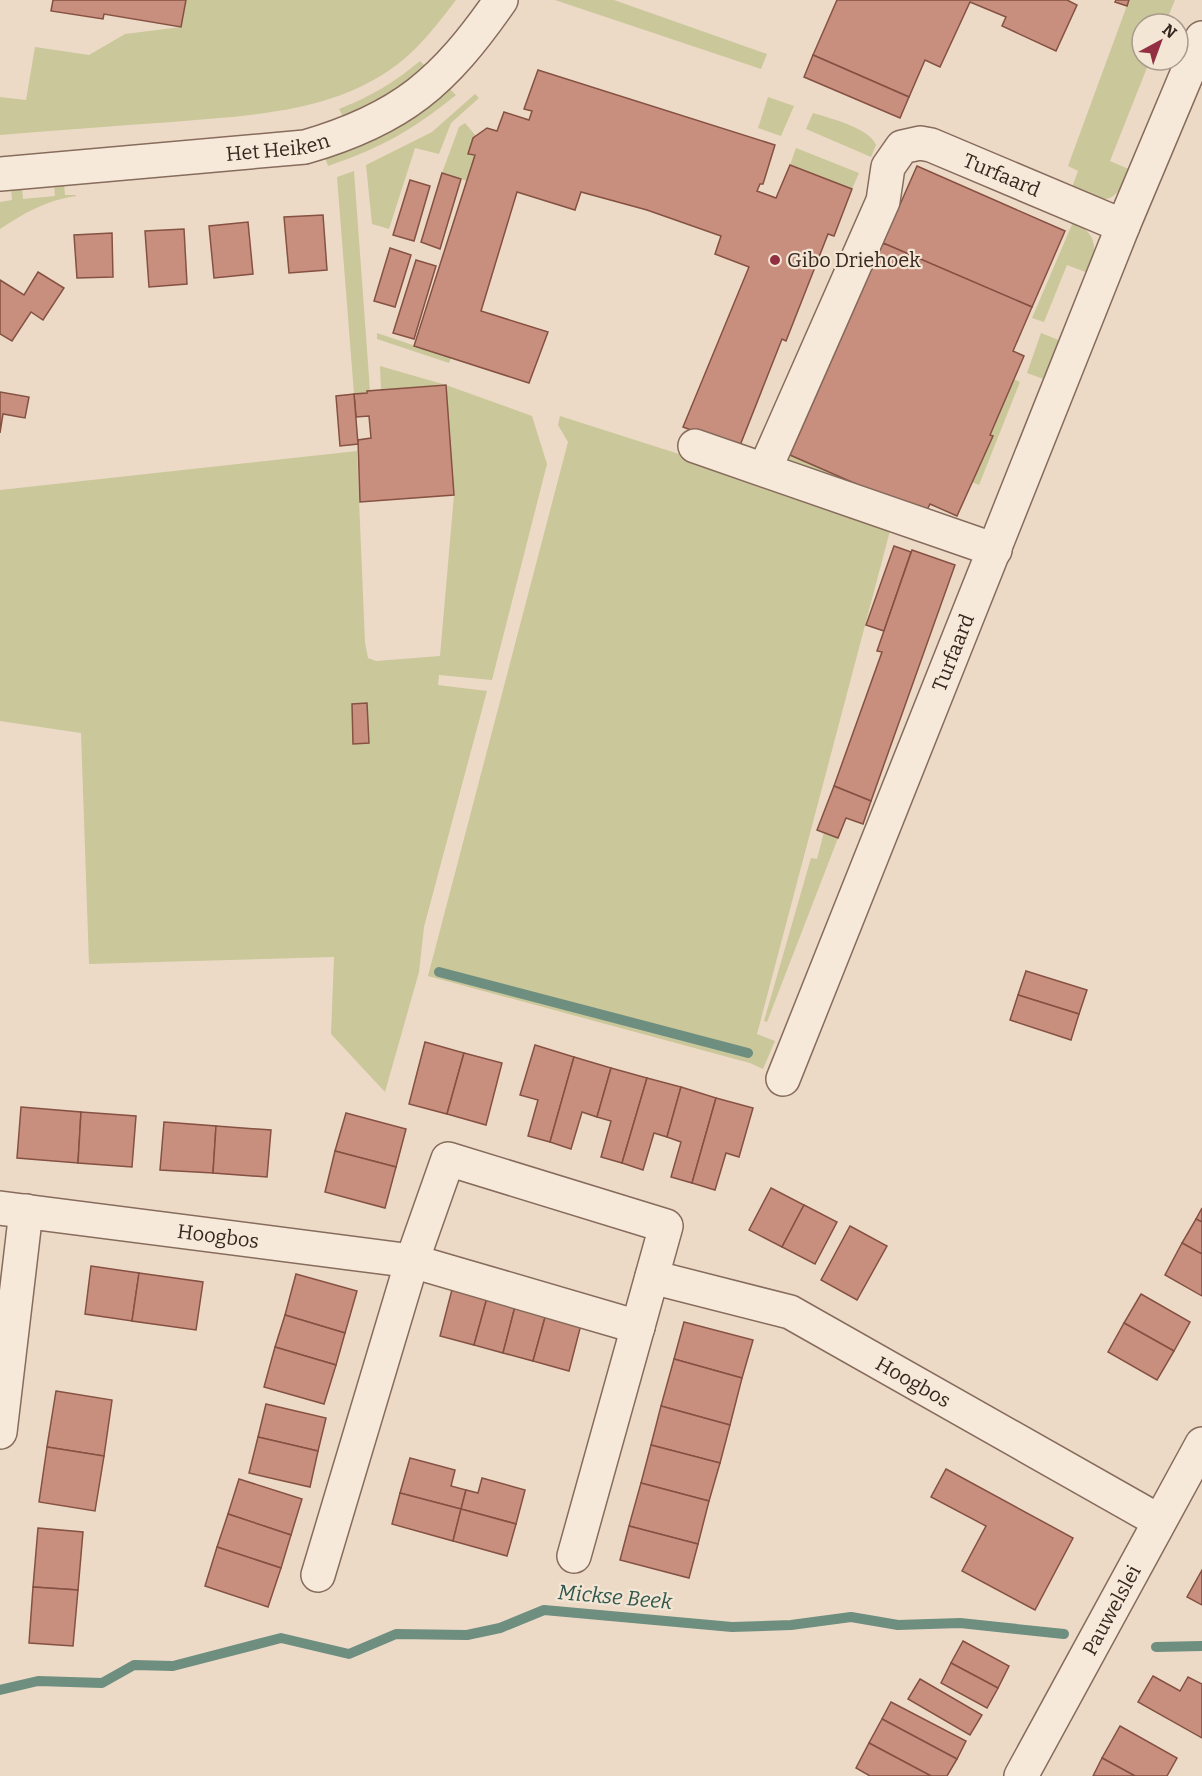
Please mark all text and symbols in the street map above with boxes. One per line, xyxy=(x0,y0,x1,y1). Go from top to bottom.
north arrow xyxy=(1130,12,1190,72)
text: N xyxy=(1159,20,1180,42)
street label: Het Heiken xyxy=(225,128,333,166)
street label: Turfaard xyxy=(960,148,1044,202)
place label: Gibo Driehoek xyxy=(787,248,921,272)
marker: Gibo Driehoek xyxy=(768,253,782,267)
street label: Turfaard xyxy=(927,610,979,695)
street label: Hoogbos xyxy=(176,1219,260,1253)
street label: Hoogbos xyxy=(872,1351,955,1412)
street label: Pauwelslei xyxy=(1077,1561,1146,1659)
water label: Mickse Beek xyxy=(557,1579,674,1615)

